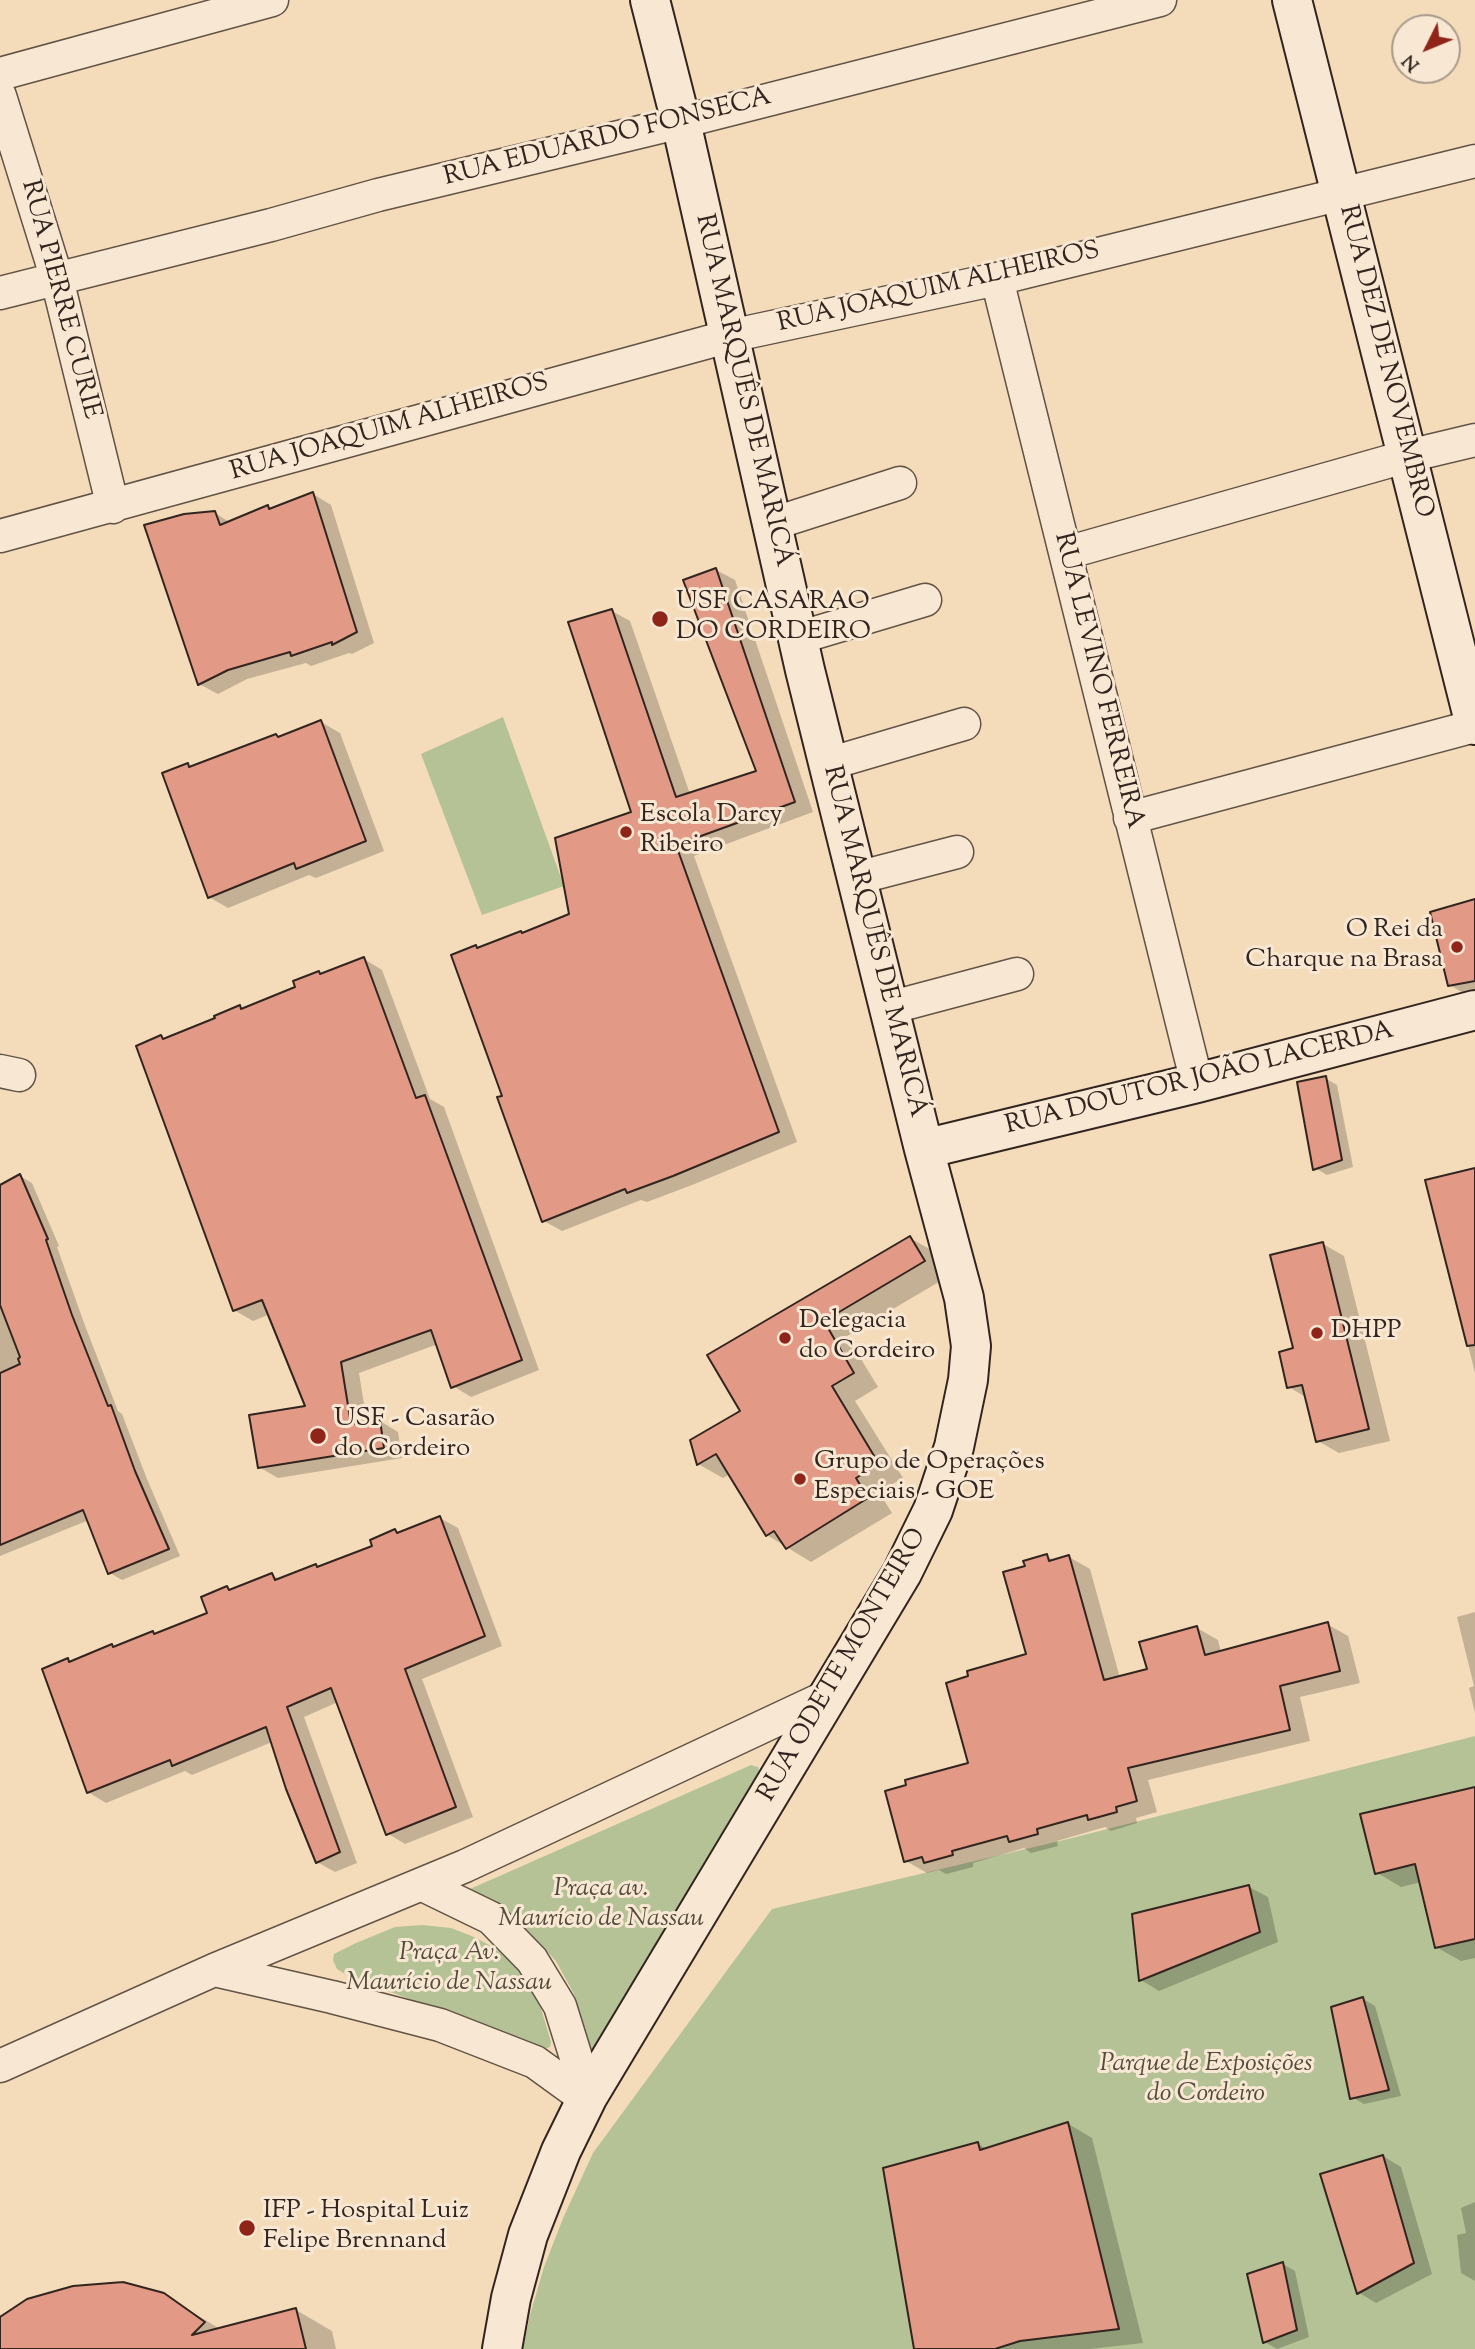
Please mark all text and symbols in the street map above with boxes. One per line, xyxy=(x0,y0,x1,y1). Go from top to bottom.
north arrow xyxy=(1391,14,1461,84)
text: N xyxy=(1397,48,1427,77)
street label: RUA EDUARDO FONSECA xyxy=(441,83,775,195)
street label: RUA PIERRE CURIE xyxy=(12,177,106,423)
street label: RUA DEZ DE NOVEMBRO xyxy=(1330,202,1438,522)
street label: RUA MARQUÊS DE MARICÁ xyxy=(686,212,798,570)
street label: RUA JOAQUIM ALHEIROS xyxy=(775,237,1103,341)
street label: RUA JOAQUIM ALHEIROS xyxy=(227,369,553,489)
street label: RUA LEVINO FERREIRA xyxy=(1045,530,1149,832)
place label: USF CASARAO DO CORDEIRO xyxy=(676,588,871,650)
marker: USF CASARAO DO CORDEIRO xyxy=(650,609,670,629)
street label: RUA MARQUÊS DE MARICÁ xyxy=(814,763,932,1121)
place label: Escola Darcy Ribeiro xyxy=(640,801,782,862)
marker: Escola Darcy Ribeiro xyxy=(618,824,634,840)
place label: O Rei da Charque na Brasa xyxy=(1245,916,1443,978)
marker: O Rei da Charque na Brasa xyxy=(1449,939,1465,955)
street label: RUA DOUTOR JOÃO LACERDA xyxy=(1002,1017,1398,1143)
place label: Delegacia do Cordeiro xyxy=(799,1307,935,1368)
place label: DHPP xyxy=(1331,1317,1401,1349)
marker: DHPP xyxy=(1309,1325,1325,1341)
marker: Delegacia do Cordeiro xyxy=(777,1330,793,1346)
place label: USF - Casarão do Cordeiro xyxy=(334,1405,495,1466)
marker: USF - Casarão do Cordeiro xyxy=(308,1426,328,1446)
place label: Grupo de Operações Especiais - GOE xyxy=(814,1448,1045,1510)
marker: Grupo de Operações Especiais - GOE xyxy=(792,1471,808,1487)
street label: RUA ODETE MONTEIRO xyxy=(753,1524,935,1808)
park label: Praça av. Maurício de Nassau xyxy=(498,1875,704,1937)
park label: Praça Av. Maurício de Nassau xyxy=(346,1939,552,2000)
park label: Parque de Exposições do Cordeiro xyxy=(1100,2050,1312,2112)
place label: IFP - Hospital Luiz Felipe Brennand xyxy=(263,2197,469,2258)
marker: IFP - Hospital Luiz Felipe Brennand xyxy=(237,2218,257,2238)

